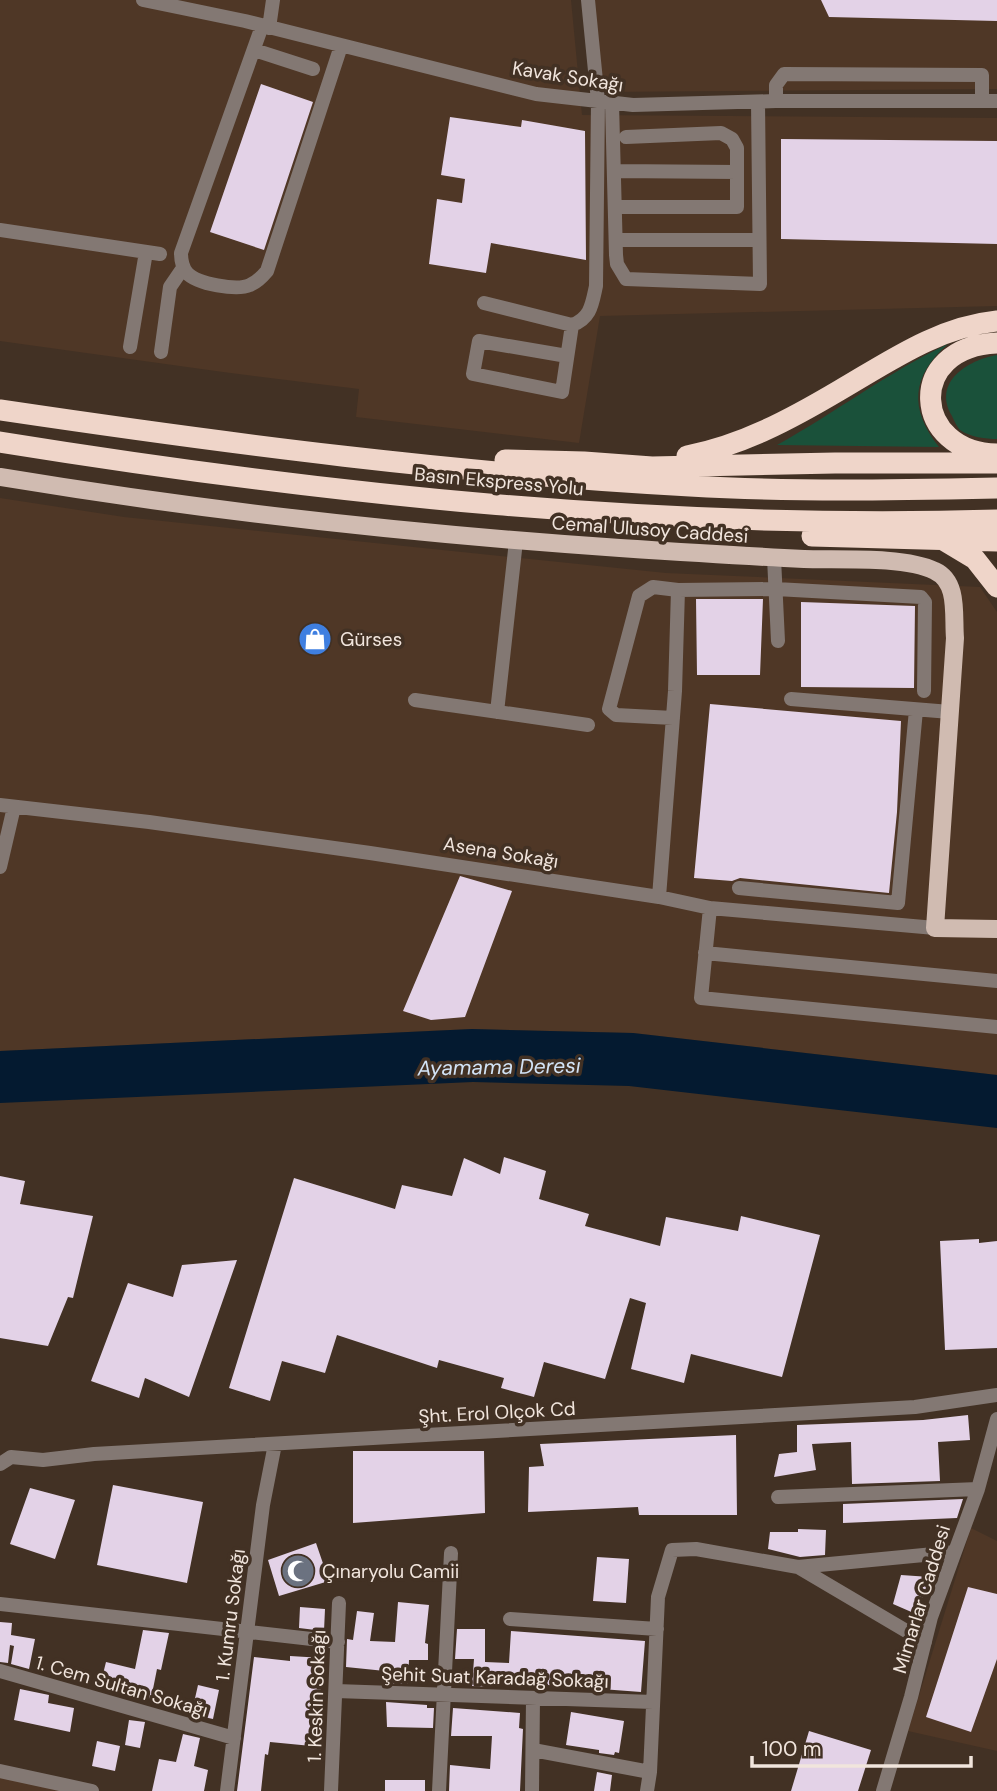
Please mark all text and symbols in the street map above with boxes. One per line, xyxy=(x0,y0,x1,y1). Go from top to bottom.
street label: Kavak Sokağı xyxy=(511,55,625,98)
street label: Basın Ekspress Yolu xyxy=(413,462,585,501)
street label: Cemal Ulusoy Caddesi xyxy=(551,510,749,549)
shop icon: Gürses xyxy=(296,620,334,658)
place label: Gürses xyxy=(340,627,402,652)
street label: Asena Sokağı xyxy=(442,831,560,874)
water label: Ayamama Deresi xyxy=(416,1052,582,1082)
street label: Şht. Erol Olçok Cd xyxy=(418,1396,576,1429)
street label: Mimarlar Caddesi xyxy=(887,1522,956,1677)
street label: 1. Kumru Sokağı xyxy=(210,1547,251,1683)
mosque icon: Çınaryolu Camii xyxy=(279,1552,317,1590)
place label: Çınaryolu Camii xyxy=(322,1559,459,1584)
street label: 1. Keskin Sokağı xyxy=(302,1629,331,1763)
street label: 1. Cem Sultan Sokağı xyxy=(33,1650,211,1723)
street label: Şehit Suat Karadağ Sokağı xyxy=(381,1661,609,1694)
scale bar xyxy=(752,1724,971,1768)
text: 100 m xyxy=(762,1735,822,1763)

